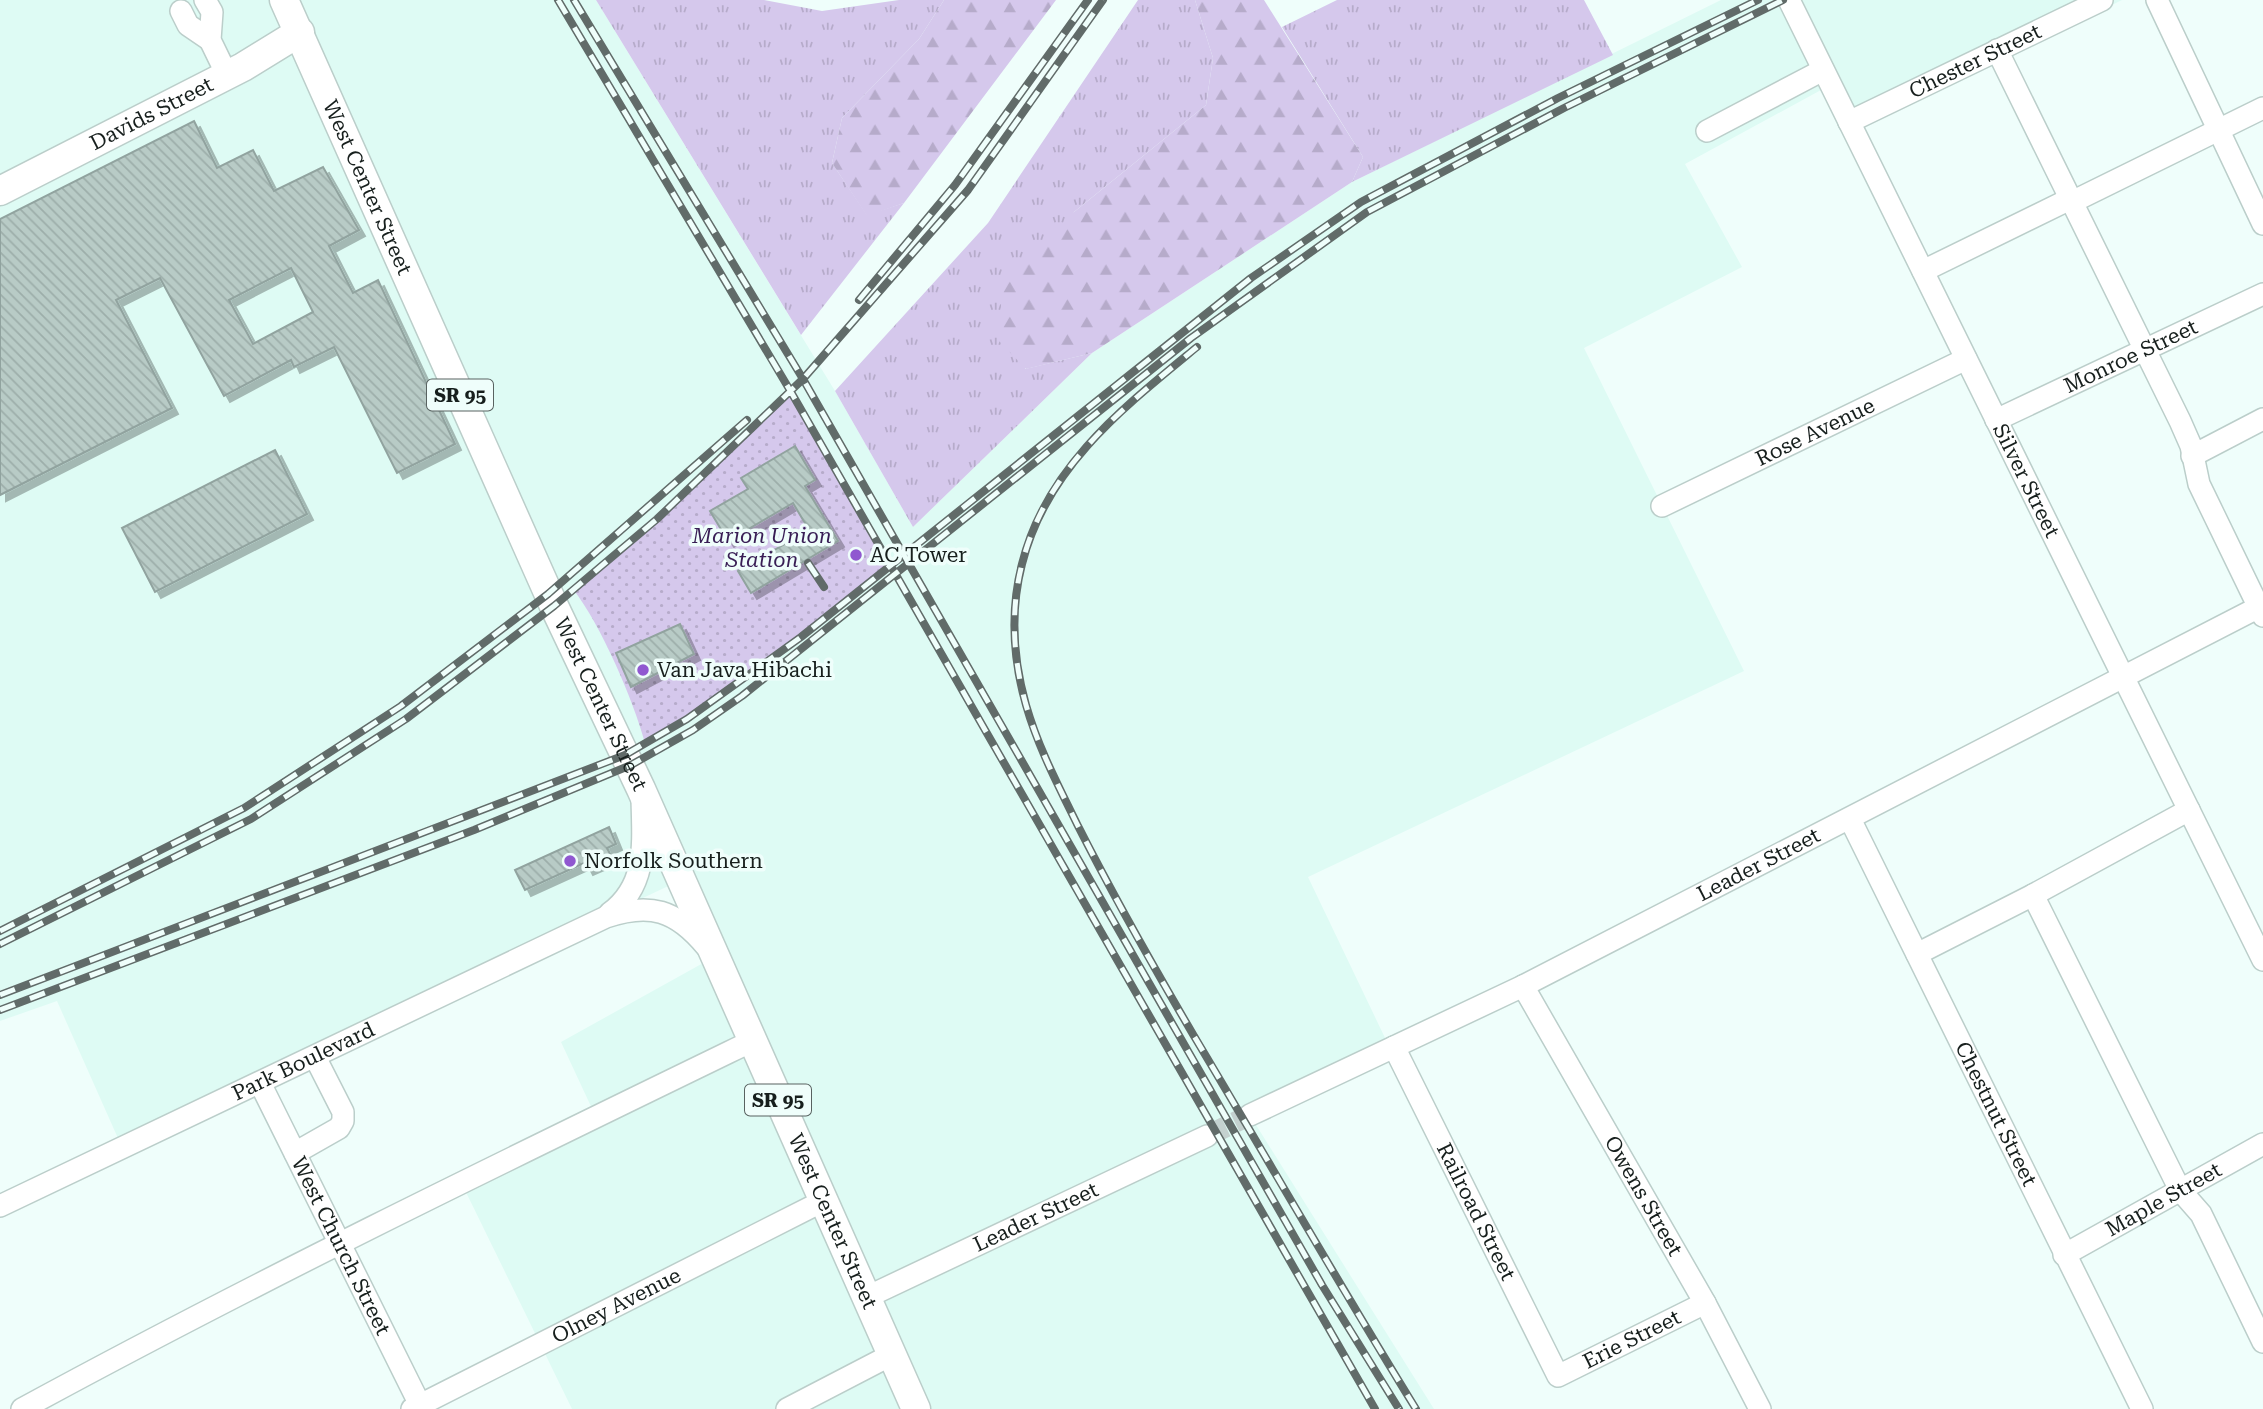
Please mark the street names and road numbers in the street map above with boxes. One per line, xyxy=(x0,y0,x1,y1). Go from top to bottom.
street label: Chester Street xyxy=(1905,19,2045,103)
street label: Davids Street xyxy=(86,72,217,155)
street label: West Center Street xyxy=(318,96,417,278)
street label: Monroe Street xyxy=(2060,315,2201,398)
road number: SR 95 xyxy=(427,380,493,410)
street label: Rose Avenue xyxy=(1752,393,1878,471)
street label: Silver Street xyxy=(1988,420,2065,542)
street label: West Center Street xyxy=(549,614,652,795)
street label: Leader Street xyxy=(1693,823,1824,906)
street label: Park Boulevard xyxy=(228,1017,379,1105)
street label: Chestnut Street xyxy=(1950,1038,2042,1190)
road number: SR 95 xyxy=(745,1084,811,1116)
street label: West Center Street xyxy=(784,1130,882,1313)
street label: Owens Street xyxy=(1600,1132,1687,1260)
street label: Railroad Street xyxy=(1432,1139,1520,1284)
street label: West Church Street xyxy=(287,1153,395,1339)
street label: Maple Street xyxy=(2102,1158,2226,1241)
street label: Leader Street xyxy=(970,1177,1102,1257)
street label: Olney Avenue xyxy=(548,1263,685,1348)
street label: Erie Street xyxy=(1579,1305,1685,1374)

